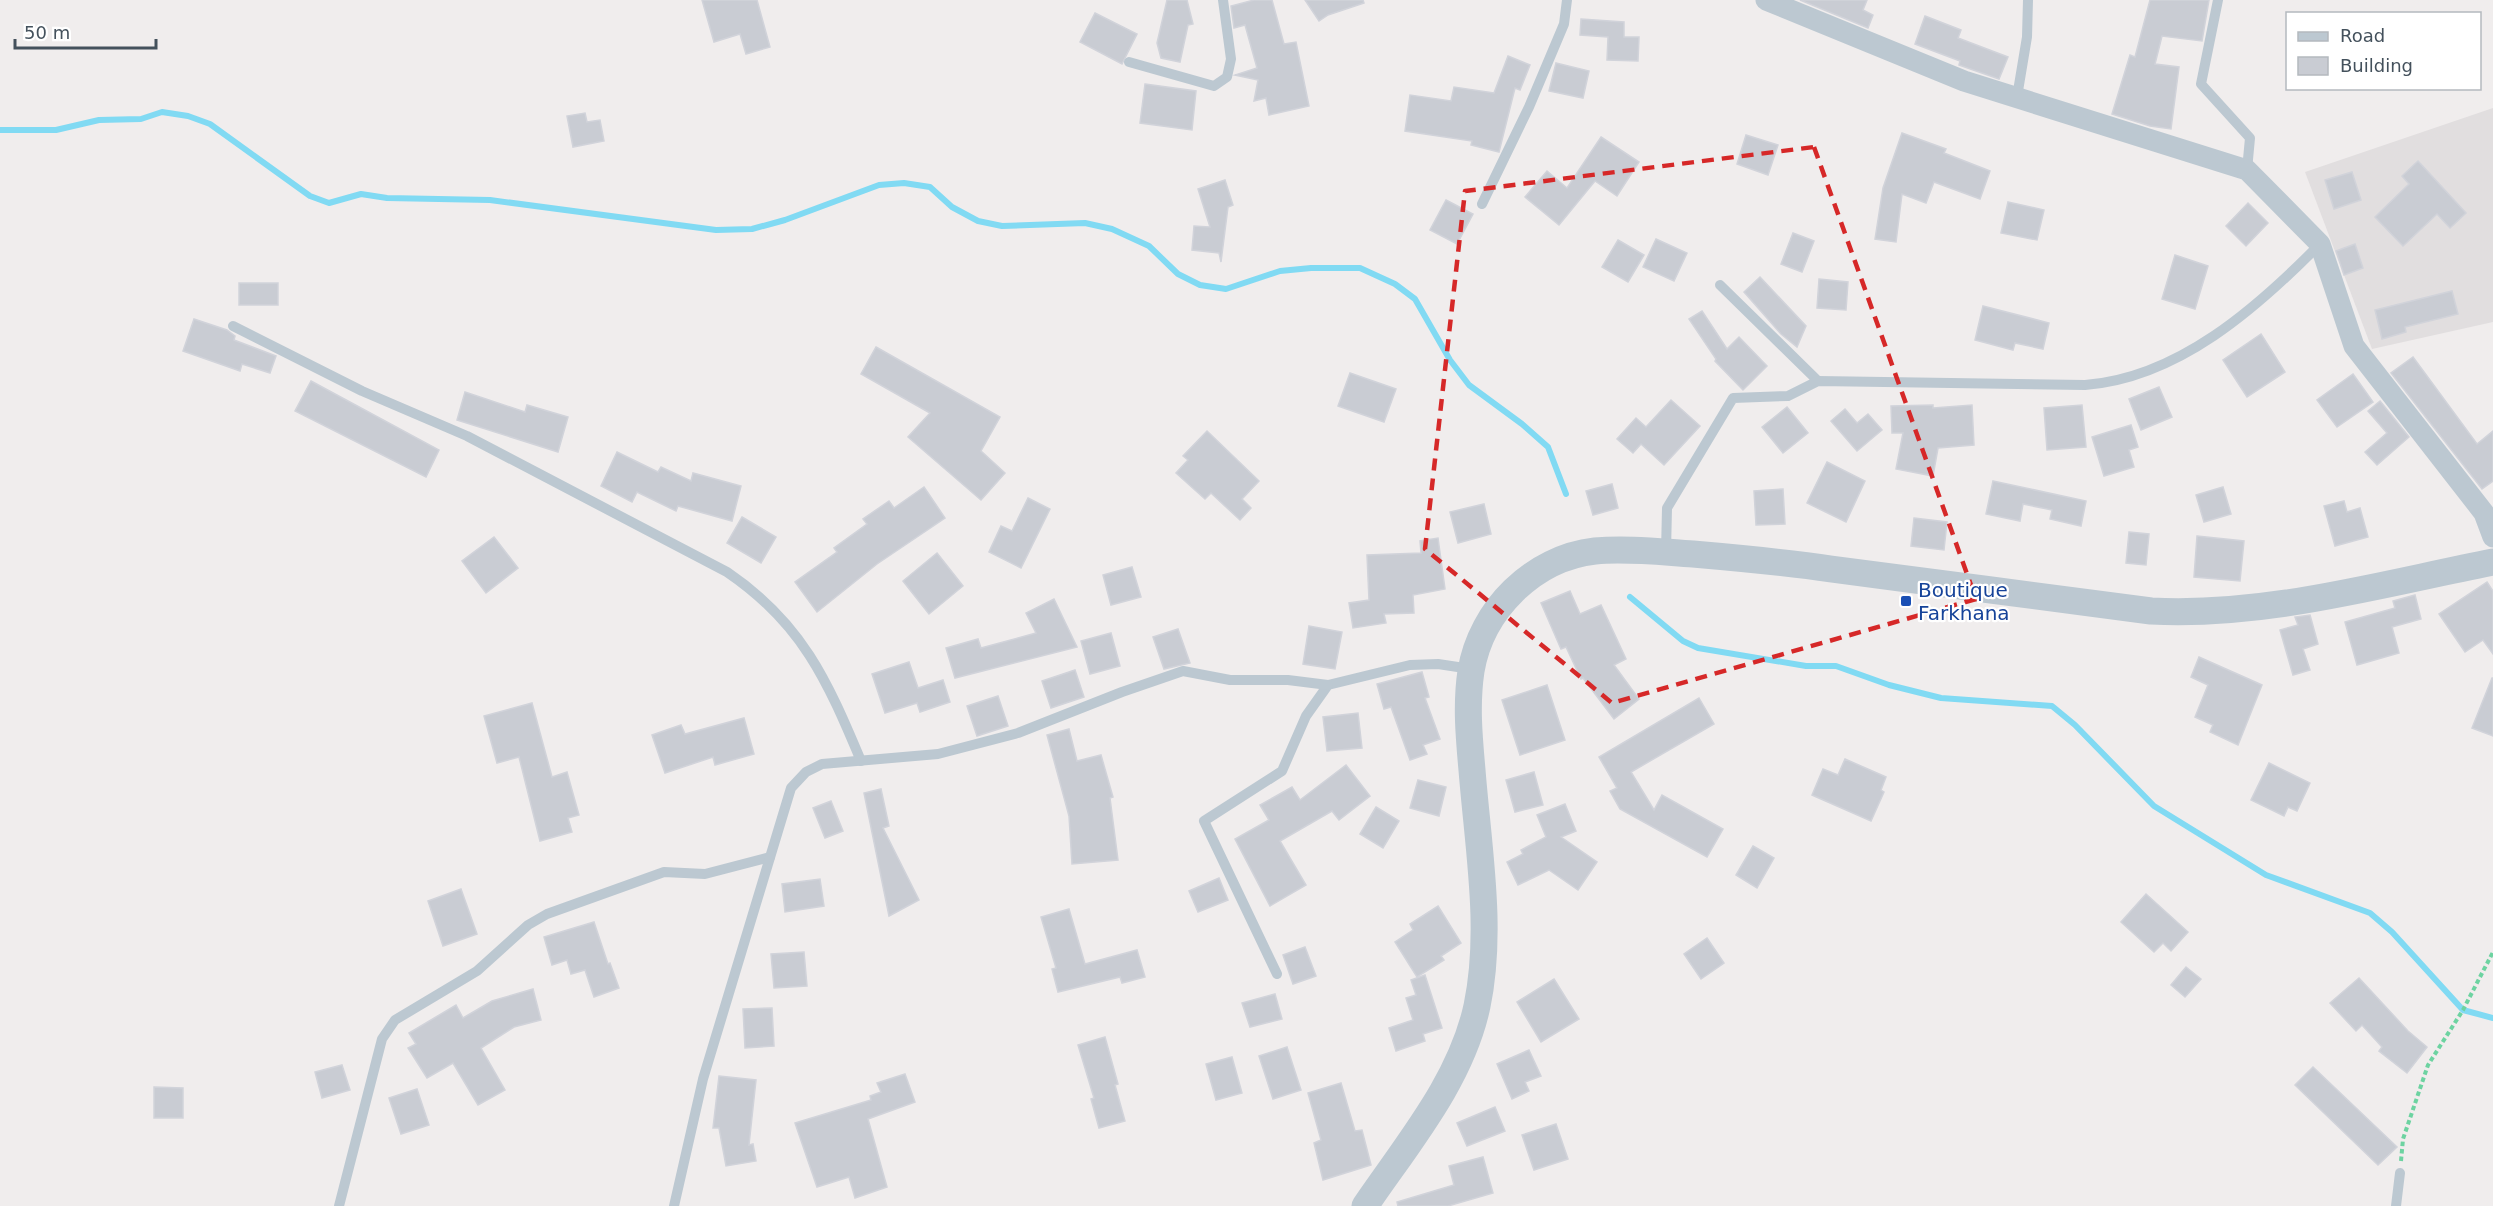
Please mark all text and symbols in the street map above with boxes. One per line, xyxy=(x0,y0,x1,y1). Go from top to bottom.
scale bar xyxy=(15,12,156,50)
legend xyxy=(2286,12,2481,90)
text: 50 m xyxy=(24,22,70,43)
text: Road xyxy=(2340,25,2385,46)
text: Building xyxy=(2340,55,2413,76)
place label: Boutique Farkhana xyxy=(1918,578,2010,625)
marker: Boutique Farkhana xyxy=(1899,594,1913,608)

